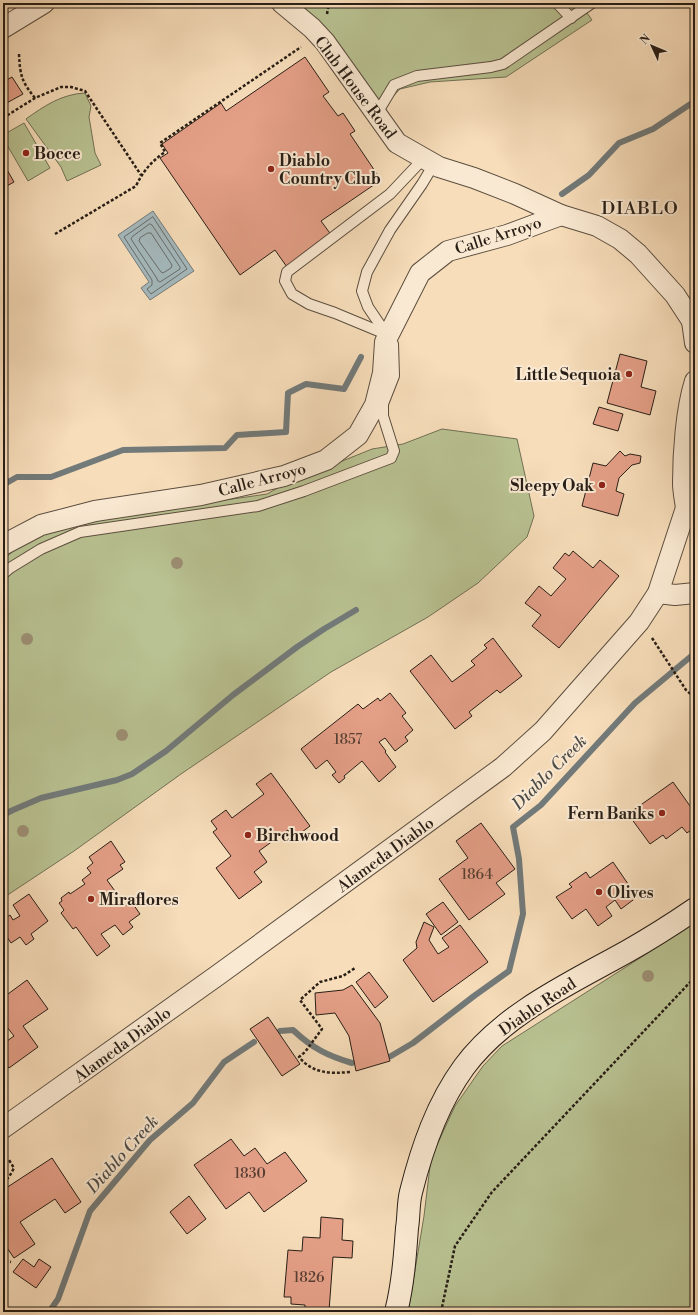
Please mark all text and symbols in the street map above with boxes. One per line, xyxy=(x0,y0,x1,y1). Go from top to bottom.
north arrow xyxy=(632,26,672,66)
street label: Club House Road xyxy=(310,32,400,143)
text: N xyxy=(637,32,654,48)
place label: Bocce xyxy=(34,144,81,164)
marker: Bocce xyxy=(21,148,31,158)
place label: Diablo Country Club xyxy=(279,151,381,189)
marker: Diablo Country Club xyxy=(266,164,276,174)
district label: DIABLO xyxy=(601,197,679,220)
street label: Calle Arroyo xyxy=(452,213,544,259)
place label: Little Sequoia xyxy=(516,365,621,385)
marker: Little Sequoia xyxy=(624,369,634,379)
street label: Calle Arroyo xyxy=(216,459,308,501)
place label: Sleepy Oak xyxy=(510,476,595,496)
marker: Sleepy Oak xyxy=(597,480,607,490)
water label: Diablo Creek xyxy=(507,730,592,816)
house number: 1857 xyxy=(334,731,362,749)
place label: Fern Banks xyxy=(567,804,654,824)
marker: Fern Banks xyxy=(657,808,667,818)
street label: Alameda Diablo xyxy=(332,813,438,897)
place label: Birchwood xyxy=(256,826,339,846)
marker: Birchwood xyxy=(243,830,253,840)
house number: 1864 xyxy=(461,866,493,884)
place label: Olives xyxy=(607,883,654,903)
marker: Olives xyxy=(594,887,604,897)
place label: Miraflores xyxy=(99,890,179,910)
marker: Miraflores xyxy=(86,894,96,904)
street label: Diablo Road xyxy=(495,974,580,1040)
street label: Alameda Diablo xyxy=(69,1003,175,1087)
water label: Diablo Creek xyxy=(81,1111,164,1199)
house number: 1830 xyxy=(234,1165,266,1183)
house number: 1826 xyxy=(294,1269,325,1287)

